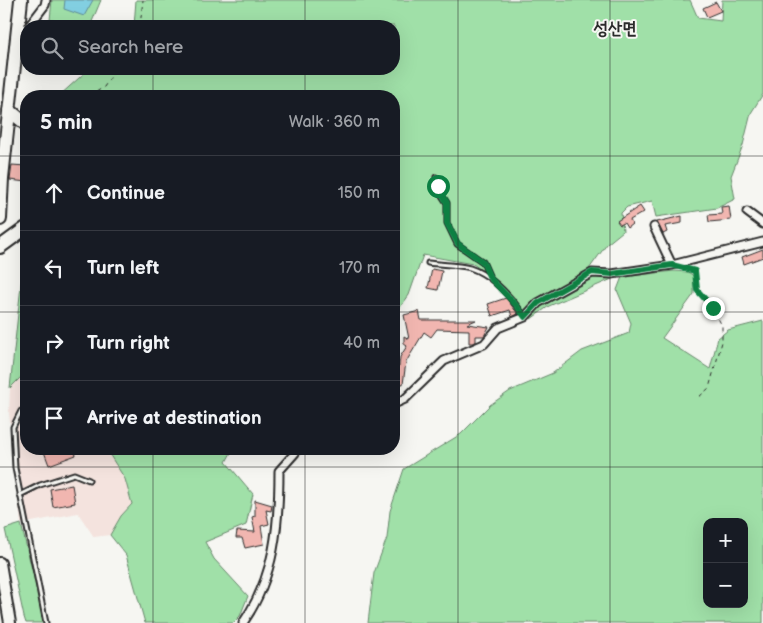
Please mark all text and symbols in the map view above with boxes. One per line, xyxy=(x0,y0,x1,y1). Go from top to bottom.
district label: 성산면 xyxy=(593,18,637,39)
search box xyxy=(20,20,400,75)
icon: search xyxy=(38,34,66,62)
text: Search here xyxy=(78,36,183,59)
text: 5 min xyxy=(40,110,93,135)
text: Walk · 360 m xyxy=(289,113,380,132)
route start xyxy=(427,175,450,198)
icon: ahead xyxy=(40,179,68,207)
text: Continue xyxy=(87,182,165,205)
text: 150 m xyxy=(338,184,380,203)
icon: left xyxy=(40,254,68,282)
text: Turn left xyxy=(87,257,159,280)
text: 170 m xyxy=(339,259,380,278)
route end xyxy=(702,297,725,320)
icon: right xyxy=(40,329,68,357)
text: Turn right xyxy=(87,332,170,355)
text: 40 m xyxy=(343,334,380,353)
icon: arrive xyxy=(40,404,68,432)
text: Arrive at destination xyxy=(87,407,262,430)
map controls xyxy=(703,518,748,608)
button: + xyxy=(703,518,748,563)
button: − xyxy=(703,563,748,608)

